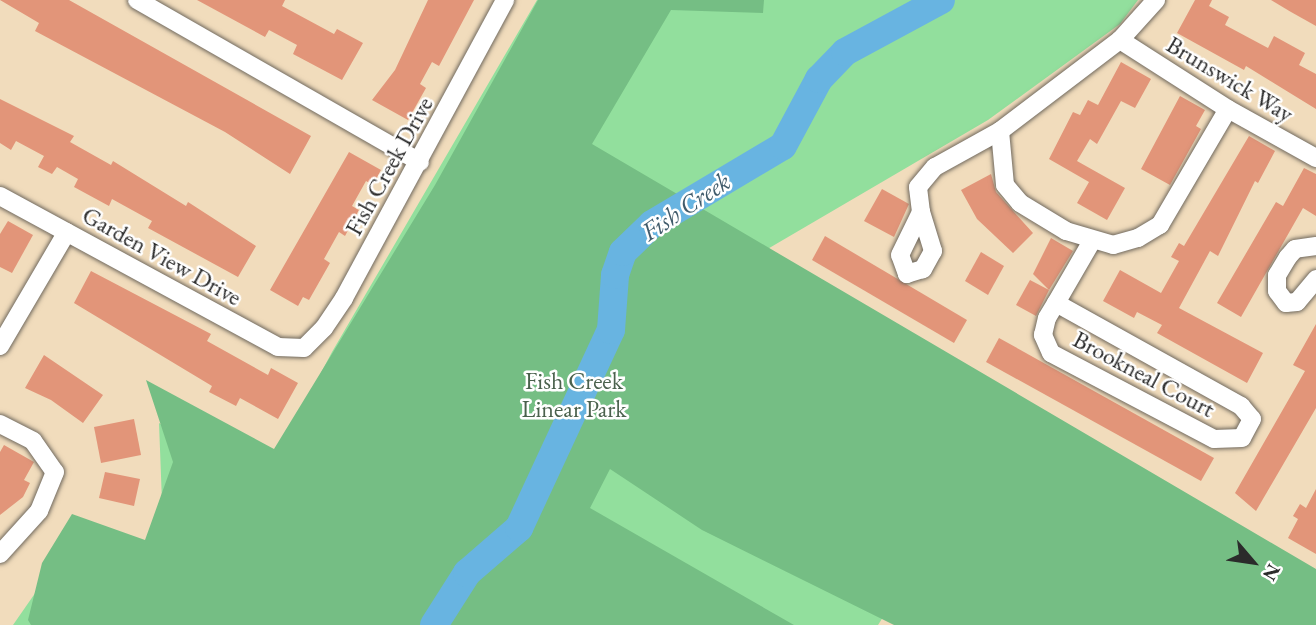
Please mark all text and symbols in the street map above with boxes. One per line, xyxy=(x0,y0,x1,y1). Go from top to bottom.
street label: Brunswick Way xyxy=(1161,30,1299,128)
street label: Fish Creek Drive xyxy=(339,92,439,240)
water label: Fish Creek xyxy=(636,166,736,248)
street label: Garden View Drive xyxy=(77,200,247,312)
street label: Brookneal Court xyxy=(1068,325,1220,423)
park label: Fish Creek Linear Park xyxy=(521,367,627,423)
north arrow xyxy=(1218,527,1288,597)
text: N xyxy=(1257,560,1286,585)

